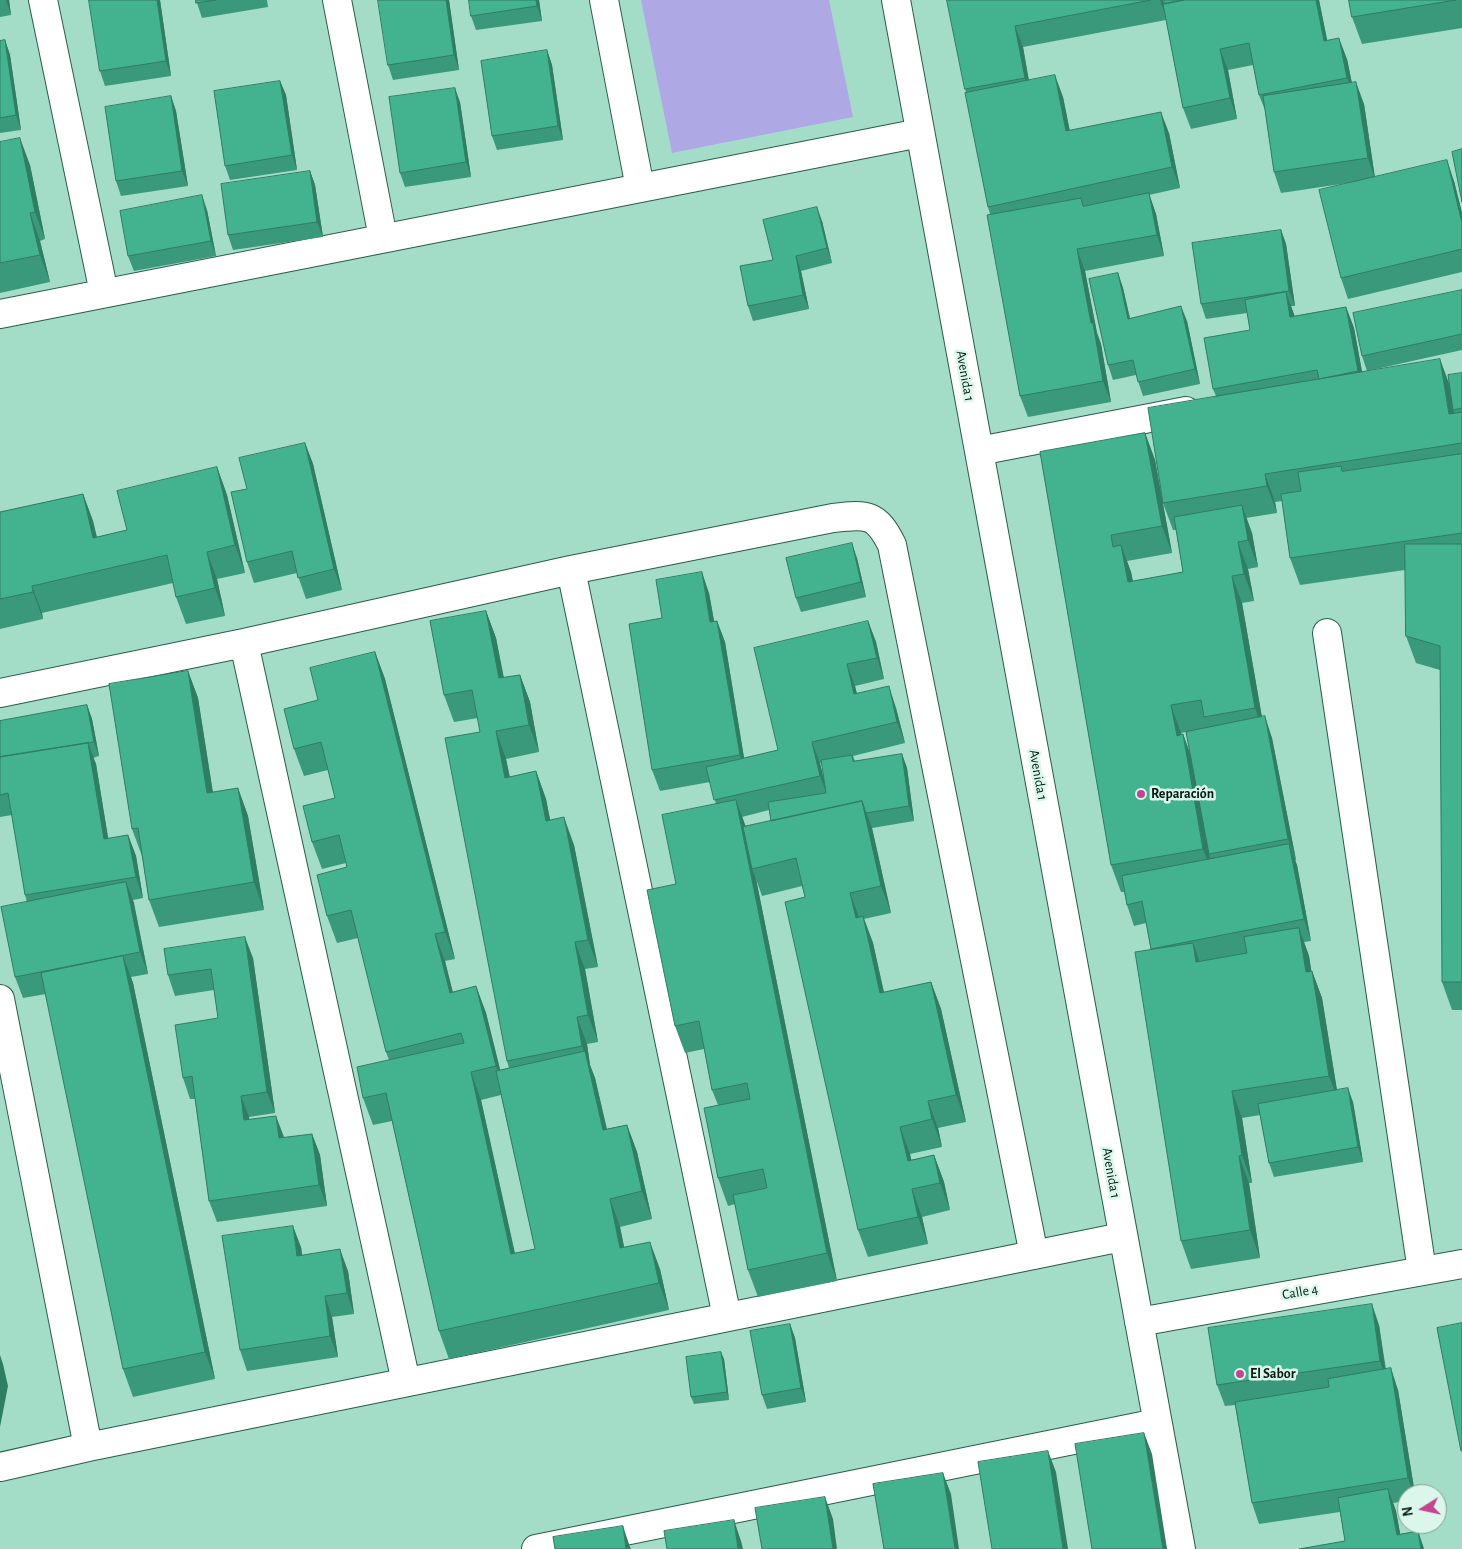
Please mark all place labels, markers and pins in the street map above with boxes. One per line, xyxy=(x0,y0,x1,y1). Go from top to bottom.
place label: Reparación xyxy=(1151,786,1214,802)
marker: Reparación xyxy=(1135,788,1147,800)
place label: El Sabor xyxy=(1250,1366,1296,1382)
marker: El Sabor xyxy=(1234,1368,1246,1380)

